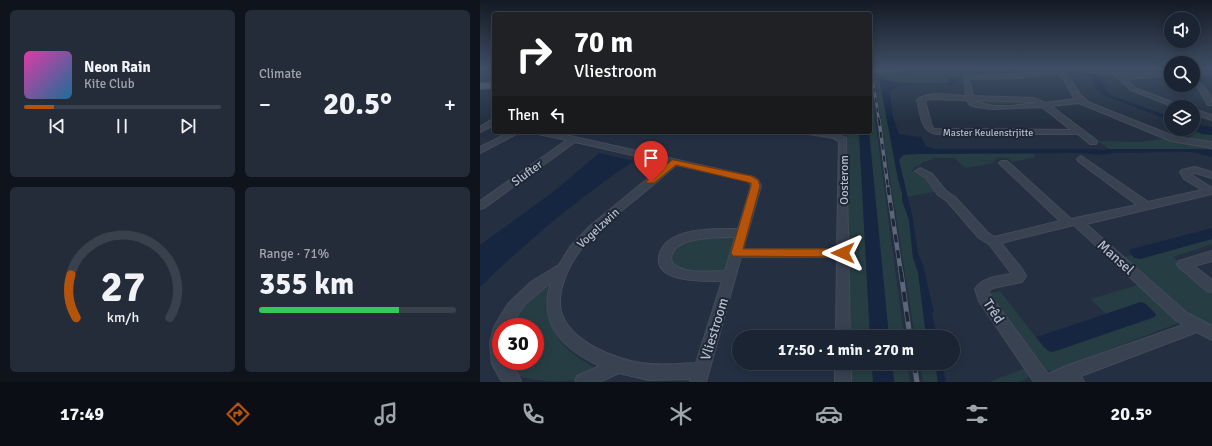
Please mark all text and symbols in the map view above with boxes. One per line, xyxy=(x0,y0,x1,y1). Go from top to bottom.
map controls xyxy=(1164,12,1200,136)
button: sound xyxy=(1164,12,1200,48)
text: 70 m xyxy=(574,26,633,60)
icon: right xyxy=(508,28,560,80)
button: search xyxy=(1164,56,1200,92)
text: Neon Rain xyxy=(84,58,151,76)
text: Vliestroom xyxy=(574,60,657,82)
text: Climate xyxy=(259,66,302,82)
text: Kite Club xyxy=(84,76,135,92)
text: 20.5° xyxy=(323,86,392,123)
text: − xyxy=(259,91,271,118)
text: + xyxy=(444,91,456,118)
button: layers xyxy=(1164,100,1200,136)
icon: left xyxy=(547,104,569,126)
text: Then xyxy=(508,106,539,124)
icon: previous xyxy=(46,115,68,137)
icon: pause xyxy=(111,115,133,137)
icon: next xyxy=(177,115,199,137)
street label: Master Keulenstrjitte xyxy=(943,127,1033,139)
pin xyxy=(634,141,668,182)
icon: arrive xyxy=(640,147,662,169)
street label: Oosterom xyxy=(837,155,852,205)
street label: Slufter xyxy=(509,157,546,190)
street label: Vogelzwin xyxy=(574,205,623,252)
position arrow xyxy=(822,232,864,274)
street label: Mansel xyxy=(1094,237,1137,278)
text: Range · 71% xyxy=(259,246,329,262)
text: 27 xyxy=(100,261,145,312)
text: 355 km xyxy=(259,266,354,303)
street label: Vliestroom xyxy=(697,296,732,362)
street label: Trêd xyxy=(979,296,1008,327)
text: km/h xyxy=(106,308,139,325)
speed limit sign: 30 xyxy=(492,318,544,370)
text: 17:50 · 1 min · 270 m xyxy=(778,341,914,359)
icon: directions xyxy=(224,400,252,428)
icon: music xyxy=(372,400,400,428)
icon: phone xyxy=(519,400,547,428)
icon: climate xyxy=(667,400,695,428)
icon: car xyxy=(815,400,843,428)
icon: filters xyxy=(963,400,991,428)
text: 17:49 xyxy=(60,403,104,425)
text: 20.5° xyxy=(1111,403,1152,425)

